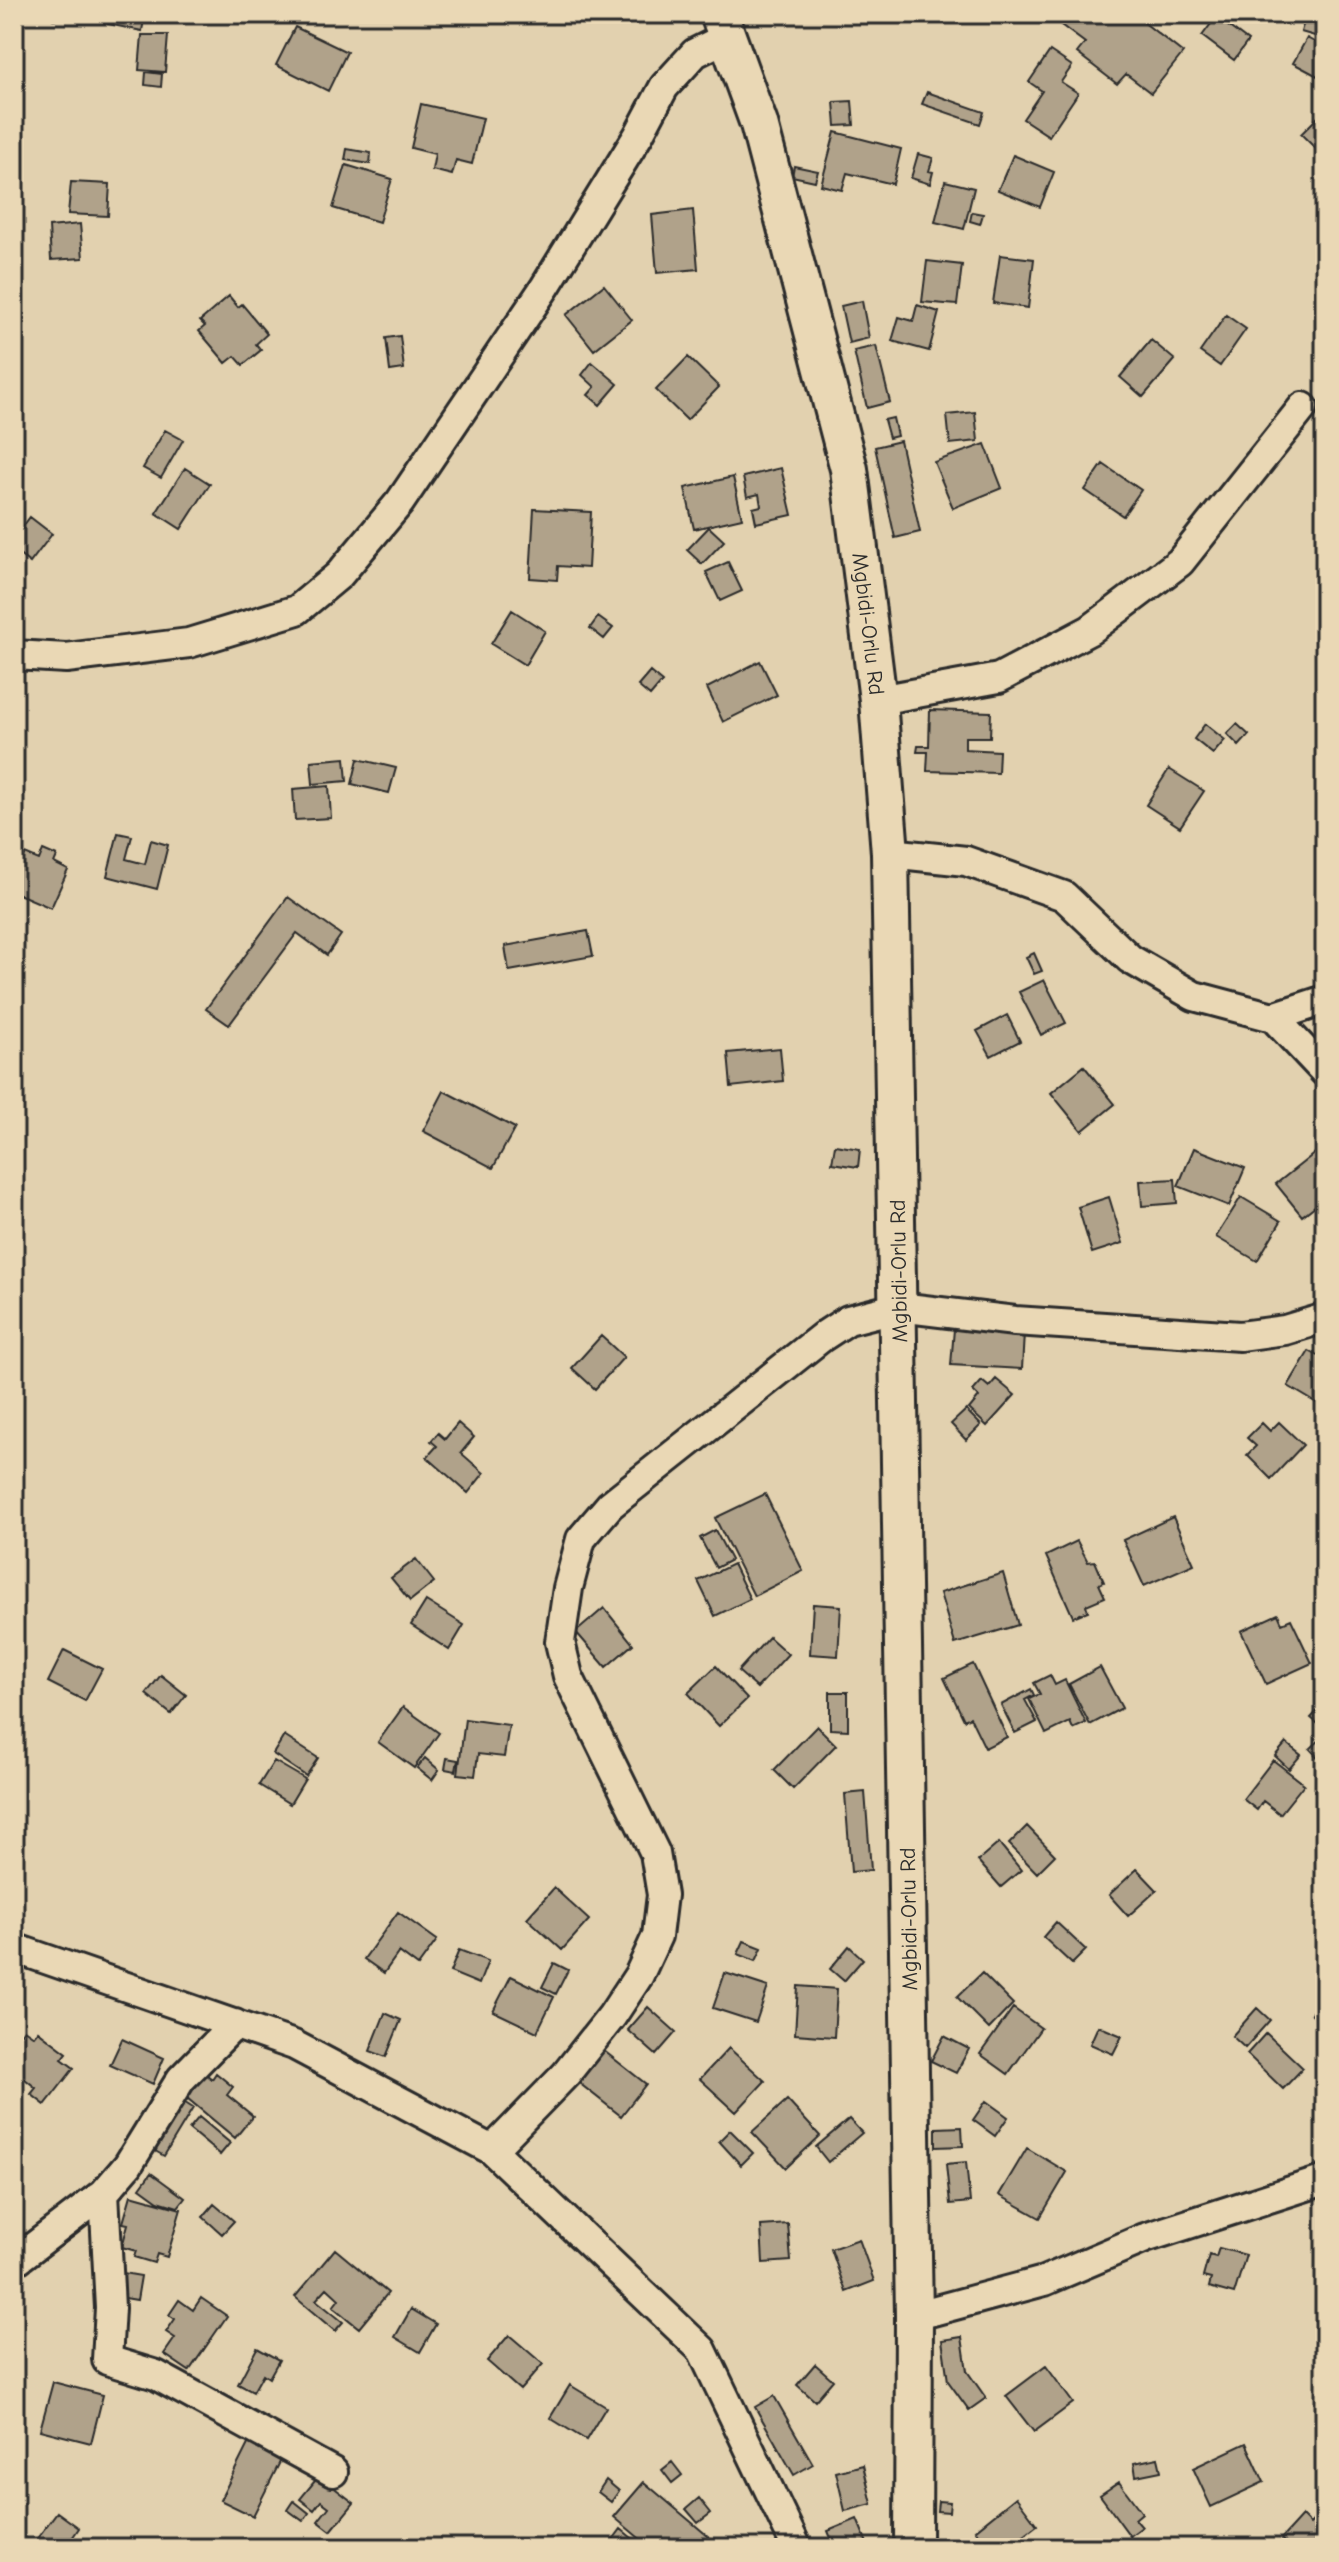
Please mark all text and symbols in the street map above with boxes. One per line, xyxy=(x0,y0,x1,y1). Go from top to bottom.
street label: Mgbidi-Orlu Rd xyxy=(846,551,890,697)
street label: Mgbidi-Orlu Rd xyxy=(885,1199,913,1343)
street label: Mgbidi-Orlu Rd xyxy=(895,1847,923,1991)

